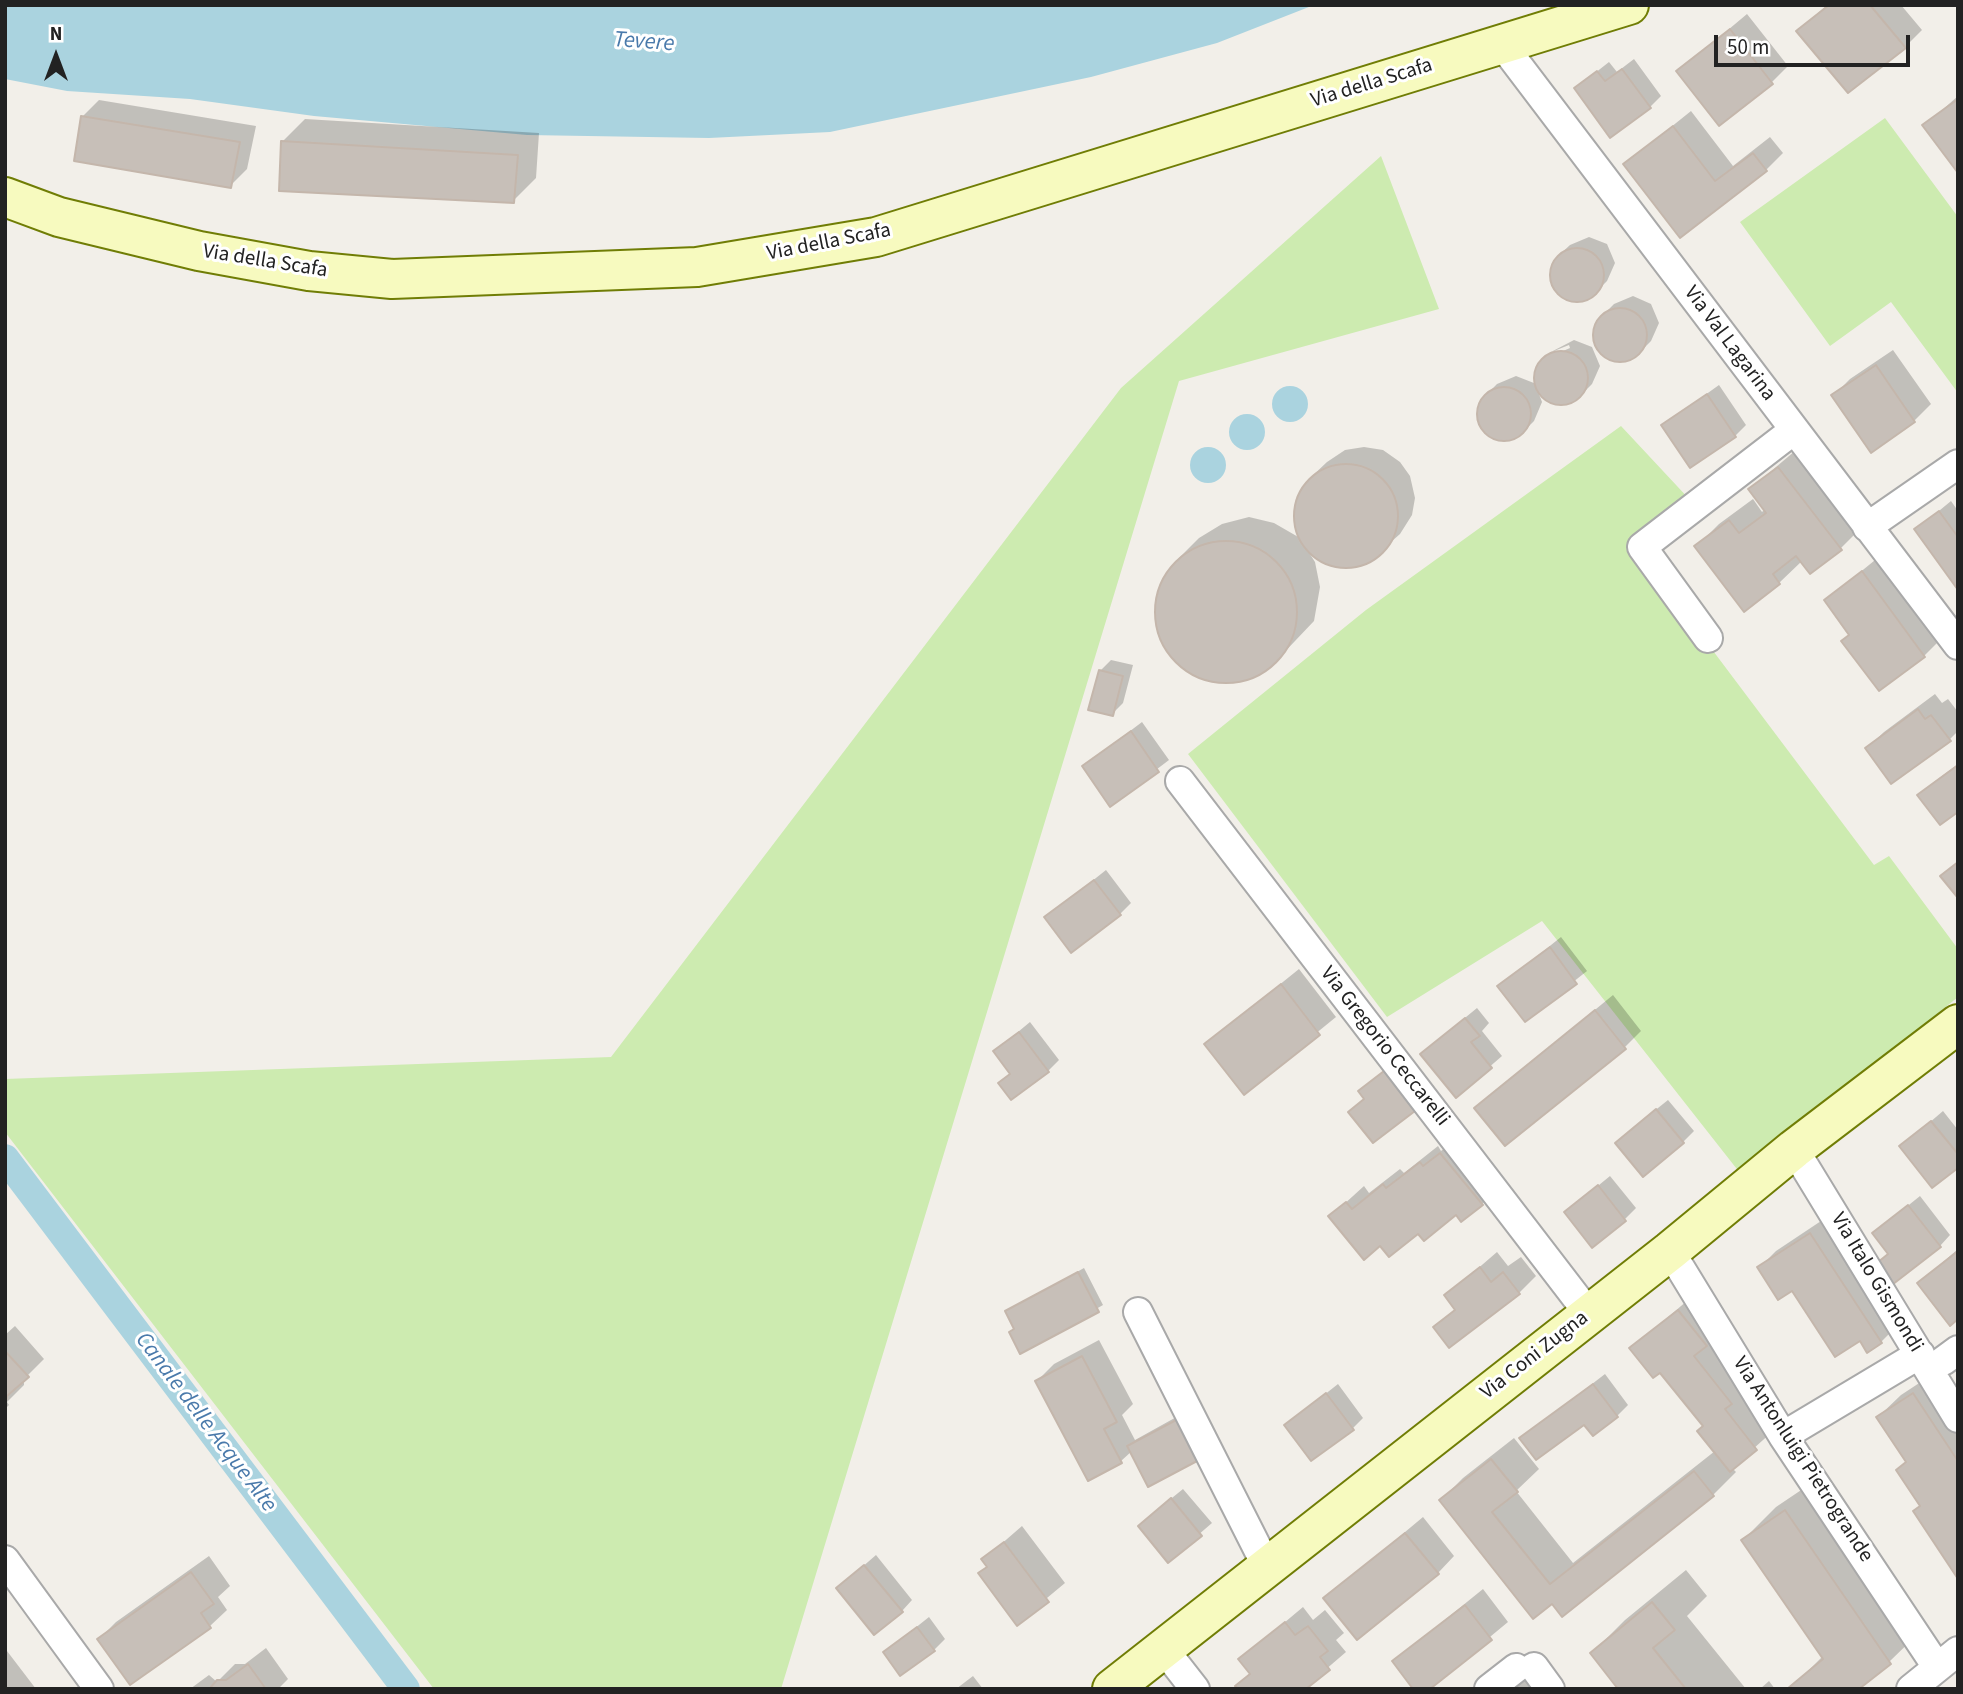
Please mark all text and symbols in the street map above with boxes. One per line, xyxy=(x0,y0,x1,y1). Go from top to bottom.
north arrow xyxy=(21,21,91,91)
text: N xyxy=(50,21,62,48)
scale bar xyxy=(1718,21,1914,65)
water label: Tevere xyxy=(613,27,675,59)
text: 50 m xyxy=(1727,32,1769,62)
street label: Via della Scafa xyxy=(1308,54,1436,114)
street label: Via della Scafa xyxy=(765,219,893,267)
street label: Via della Scafa xyxy=(201,240,329,284)
street label: Via Val Lagarina xyxy=(1678,282,1780,406)
street label: Via Gregorio Ceccarelli xyxy=(1314,962,1454,1132)
street label: Via Italo Gismondi xyxy=(1824,1209,1928,1357)
street label: Via Coni Zugna xyxy=(1476,1306,1594,1406)
water label: Canale delle Acque Alte xyxy=(128,1328,282,1518)
street label: Via Antonluigi Pietrogrande xyxy=(1726,1353,1878,1567)

